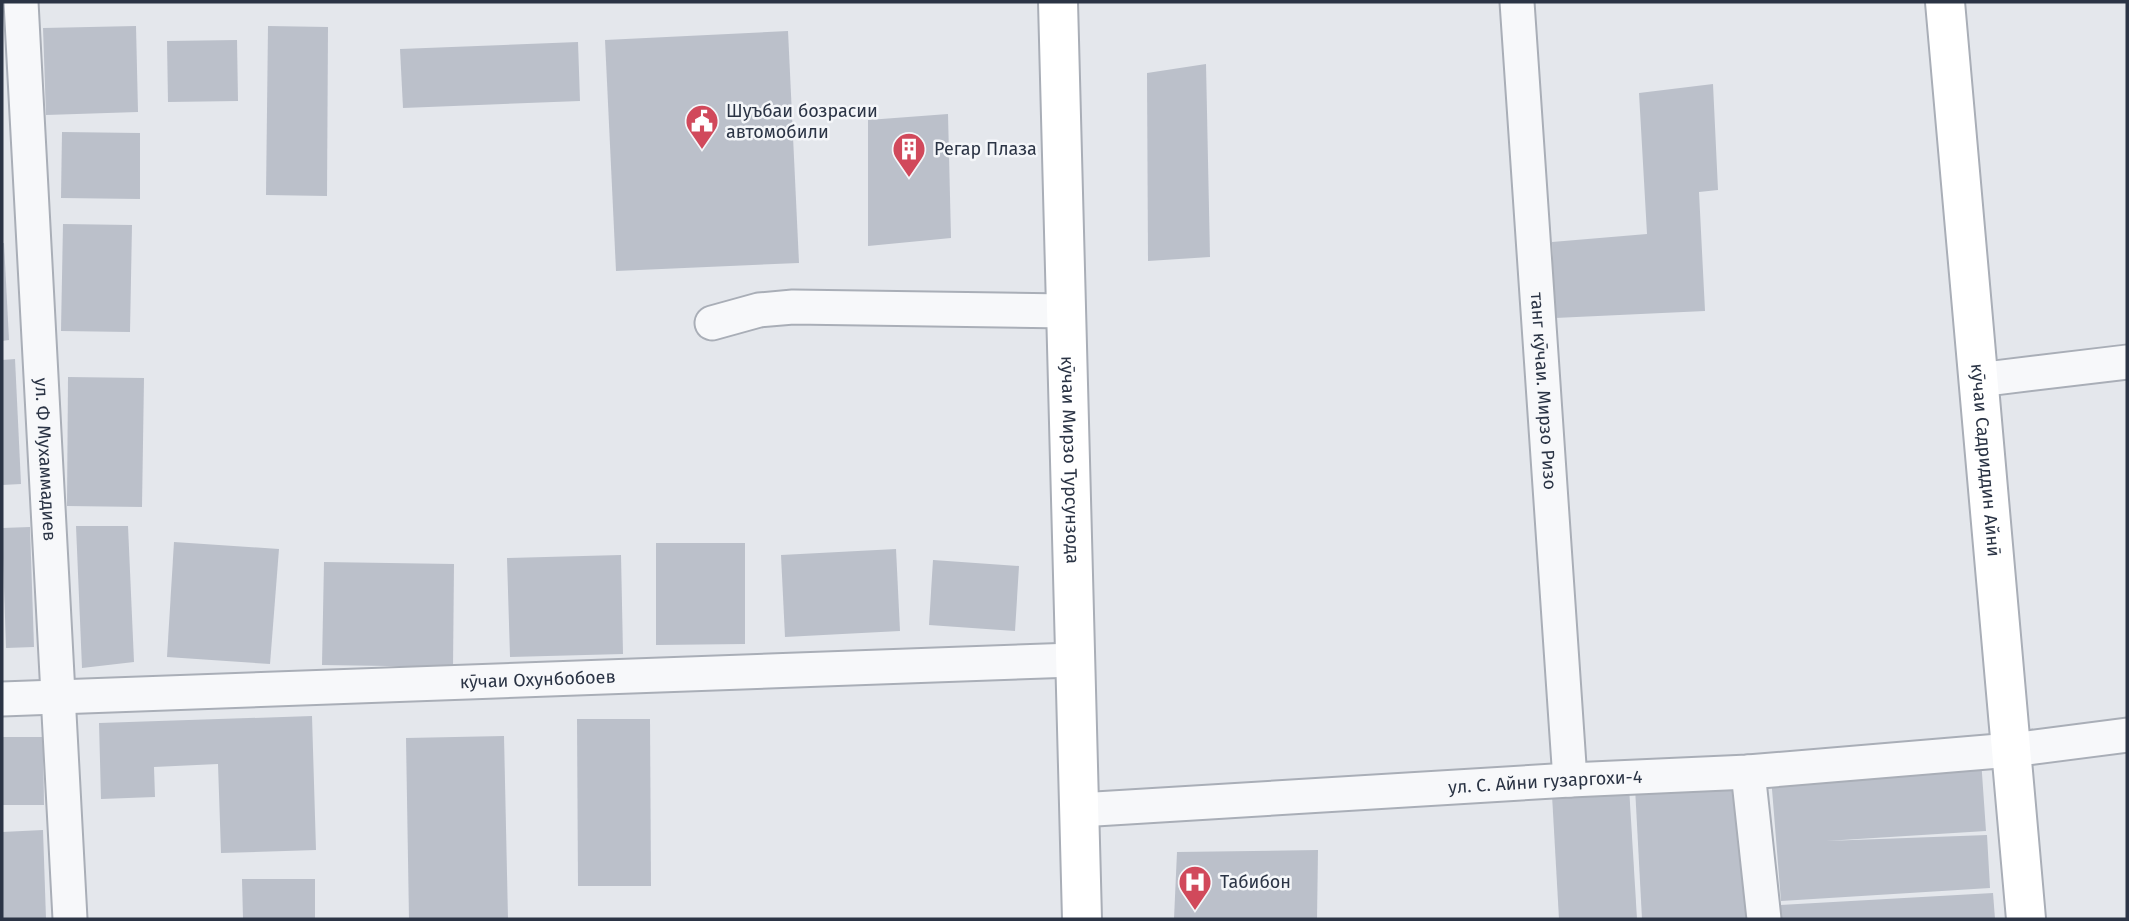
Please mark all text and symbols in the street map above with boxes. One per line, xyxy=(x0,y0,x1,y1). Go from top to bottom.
place label: Шуъбаи бозрасии автомобили xyxy=(726,100,878,143)
public building icon: Шуъбаи бозрасии автомобили xyxy=(683,102,721,151)
building icon: Регар Плаза xyxy=(890,130,928,179)
place label: Регар Плаза xyxy=(934,138,1037,160)
street label: танг кӯчаи. Мирзо Ризо xyxy=(1526,292,1561,491)
street label: кӯчаи Мирзо Турсунзода xyxy=(1056,355,1084,564)
street label: кӯчаи Садриддин Айнӣ xyxy=(1966,363,2005,558)
street label: ул. Ф Мухаммадиев xyxy=(30,377,61,542)
street label: кӯчаи Охунбобоев xyxy=(459,666,616,693)
street label: ул. С. Айни гузаргохи-4 xyxy=(1447,766,1643,798)
hospital icon: Табибон xyxy=(1176,863,1214,912)
place label: Табибон xyxy=(1220,871,1291,893)

